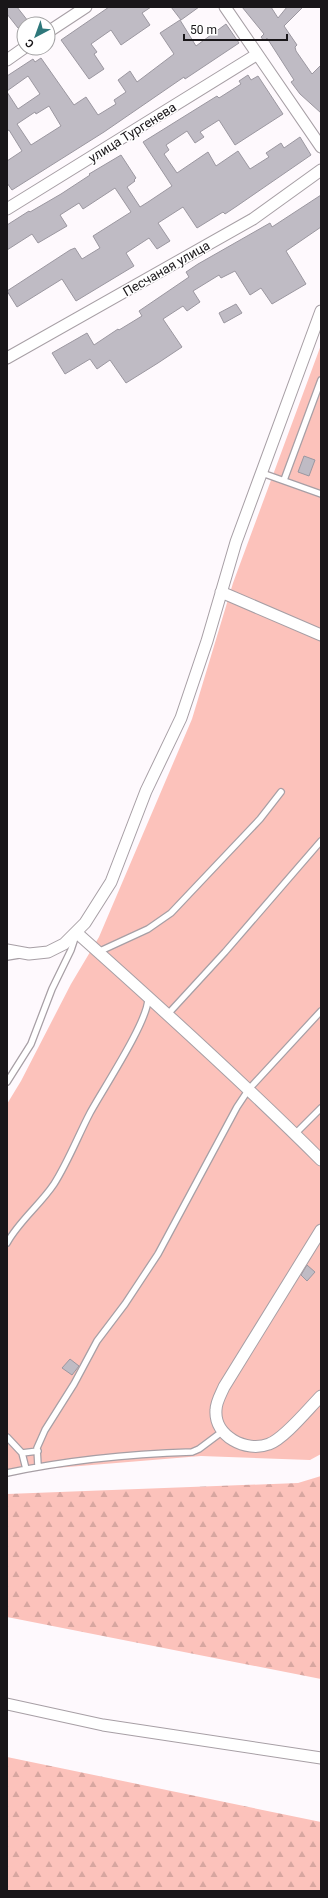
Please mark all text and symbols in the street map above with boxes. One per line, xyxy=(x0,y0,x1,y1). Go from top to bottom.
north arrow xyxy=(16,16,56,56)
scale bar xyxy=(184,16,287,42)
text: 50 m xyxy=(190,23,217,37)
text: С xyxy=(23,36,37,50)
street label: улица Тургенева xyxy=(86,99,179,165)
street label: Песчаная улица xyxy=(120,238,212,299)

